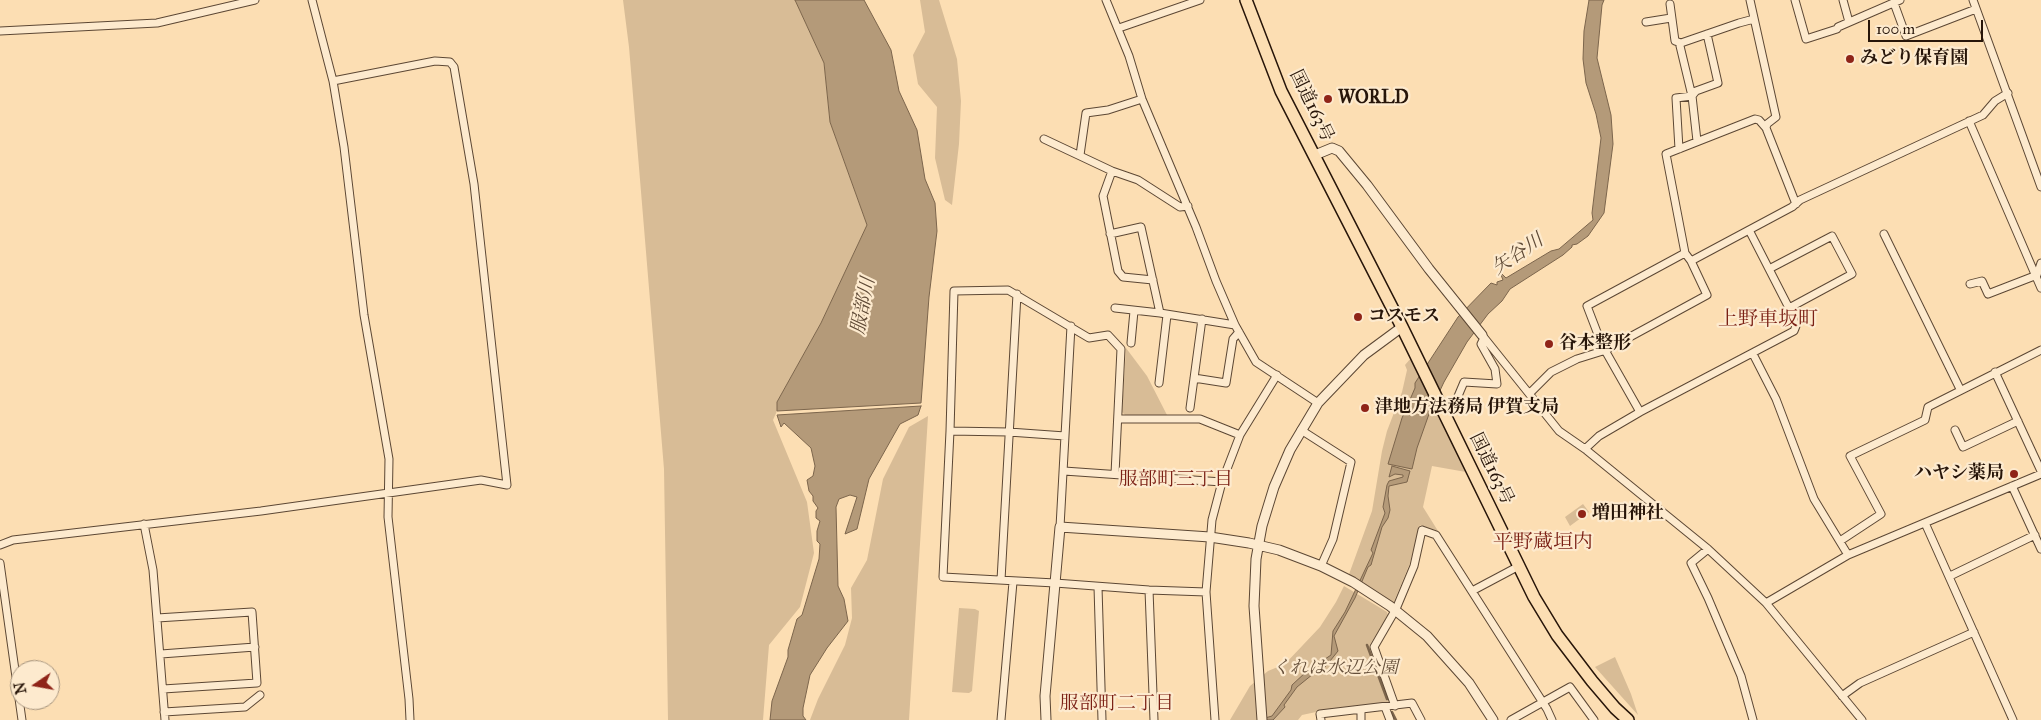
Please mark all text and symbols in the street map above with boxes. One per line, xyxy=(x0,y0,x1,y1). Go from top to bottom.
scale bar xyxy=(1871,10,1986,42)
text: 100 m xyxy=(1876,20,1915,38)
place label: みどり保育園 xyxy=(1860,48,1968,70)
marker: みどり保育園 xyxy=(1844,53,1856,65)
street label: 国道163号 xyxy=(1284,66,1338,146)
place label: WORLD xyxy=(1338,88,1409,110)
marker: WORLD xyxy=(1322,93,1334,105)
water label: 矢谷川 xyxy=(1488,230,1548,280)
water label: 服部川 xyxy=(847,276,881,336)
place label: コスモス xyxy=(1368,306,1440,328)
district label: 上野車坂町 xyxy=(1718,308,1818,332)
marker: コスモス xyxy=(1352,311,1364,323)
place label: 谷本整形 xyxy=(1559,333,1631,355)
marker: 谷本整形 xyxy=(1543,338,1555,350)
place label: 津地方法務局 伊賀支局 xyxy=(1375,397,1559,419)
marker: 津地方法務局 伊賀支局 xyxy=(1359,402,1371,414)
street label: 国道163号 xyxy=(1464,429,1518,509)
place label: ハヤシ薬局 xyxy=(1914,463,2004,485)
marker: ハヤシ薬局 xyxy=(2008,468,2020,480)
district label: 服部町三丁目 xyxy=(1119,469,1233,491)
place label: 増田神社 xyxy=(1592,503,1664,525)
marker: 増田神社 xyxy=(1576,508,1588,520)
district label: 平野蔵垣内 xyxy=(1493,531,1593,555)
park label: くれは水辺公園 xyxy=(1272,658,1398,680)
north arrow xyxy=(10,660,60,710)
text: N xyxy=(11,680,30,696)
district label: 服部町二丁目 xyxy=(1060,693,1174,715)

